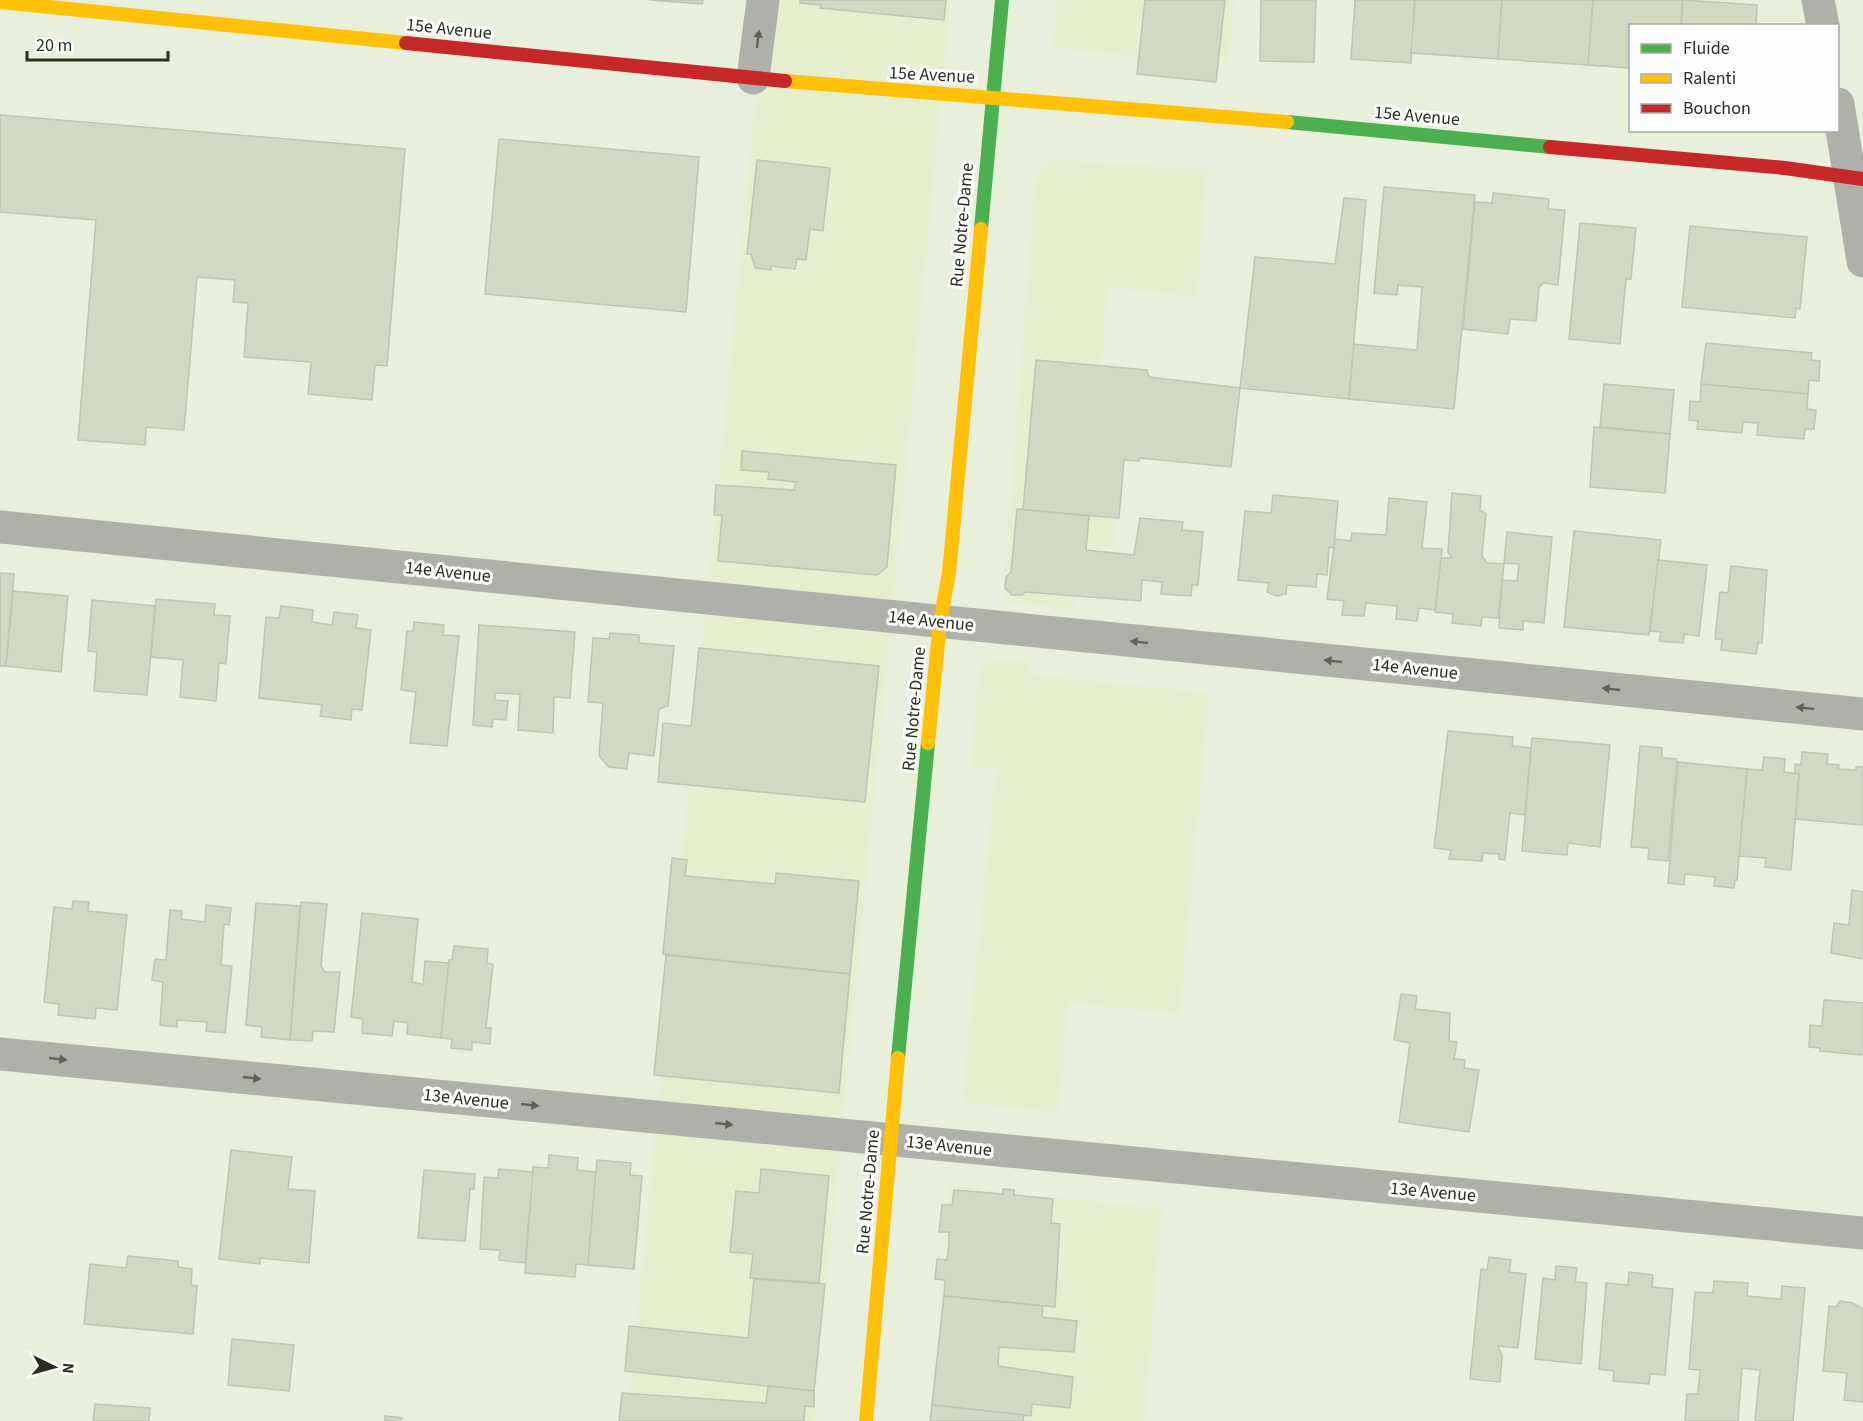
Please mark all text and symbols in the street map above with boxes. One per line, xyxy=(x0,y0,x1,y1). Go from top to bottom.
street label: 15e Avenue xyxy=(405,12,493,46)
scale bar xyxy=(27,24,168,62)
legend xyxy=(1629,24,1839,132)
one-way arrow xyxy=(754,29,763,48)
text: 20 m xyxy=(36,33,72,58)
text: Fluide xyxy=(1683,36,1730,61)
street label: 15e Avenue xyxy=(888,60,976,90)
text: Ralenti xyxy=(1683,66,1736,91)
text: Bouchon xyxy=(1683,96,1751,121)
street label: 15e Avenue xyxy=(1373,100,1461,132)
street label: Rue Notre-Dame xyxy=(944,162,980,288)
street label: 14e Avenue xyxy=(404,555,492,589)
street label: 14e Avenue xyxy=(887,604,975,638)
one-way arrow xyxy=(1129,637,1148,647)
street label: Rue Notre-Dame xyxy=(896,646,932,772)
street label: 14e Avenue xyxy=(1371,652,1459,686)
one-way arrow xyxy=(1324,656,1343,666)
one-way arrow xyxy=(1601,684,1620,694)
one-way arrow xyxy=(1795,703,1814,713)
one-way arrow xyxy=(49,1054,68,1064)
one-way arrow xyxy=(243,1073,262,1083)
street label: 13e Avenue xyxy=(422,1082,510,1116)
one-way arrow xyxy=(521,1100,540,1110)
one-way arrow xyxy=(715,1119,734,1129)
street label: Rue Notre-Dame xyxy=(850,1129,886,1255)
street label: 13e Avenue xyxy=(905,1129,993,1163)
street label: 13e Avenue xyxy=(1389,1176,1477,1208)
north arrow xyxy=(24,1337,84,1397)
text: N xyxy=(57,1362,79,1374)

